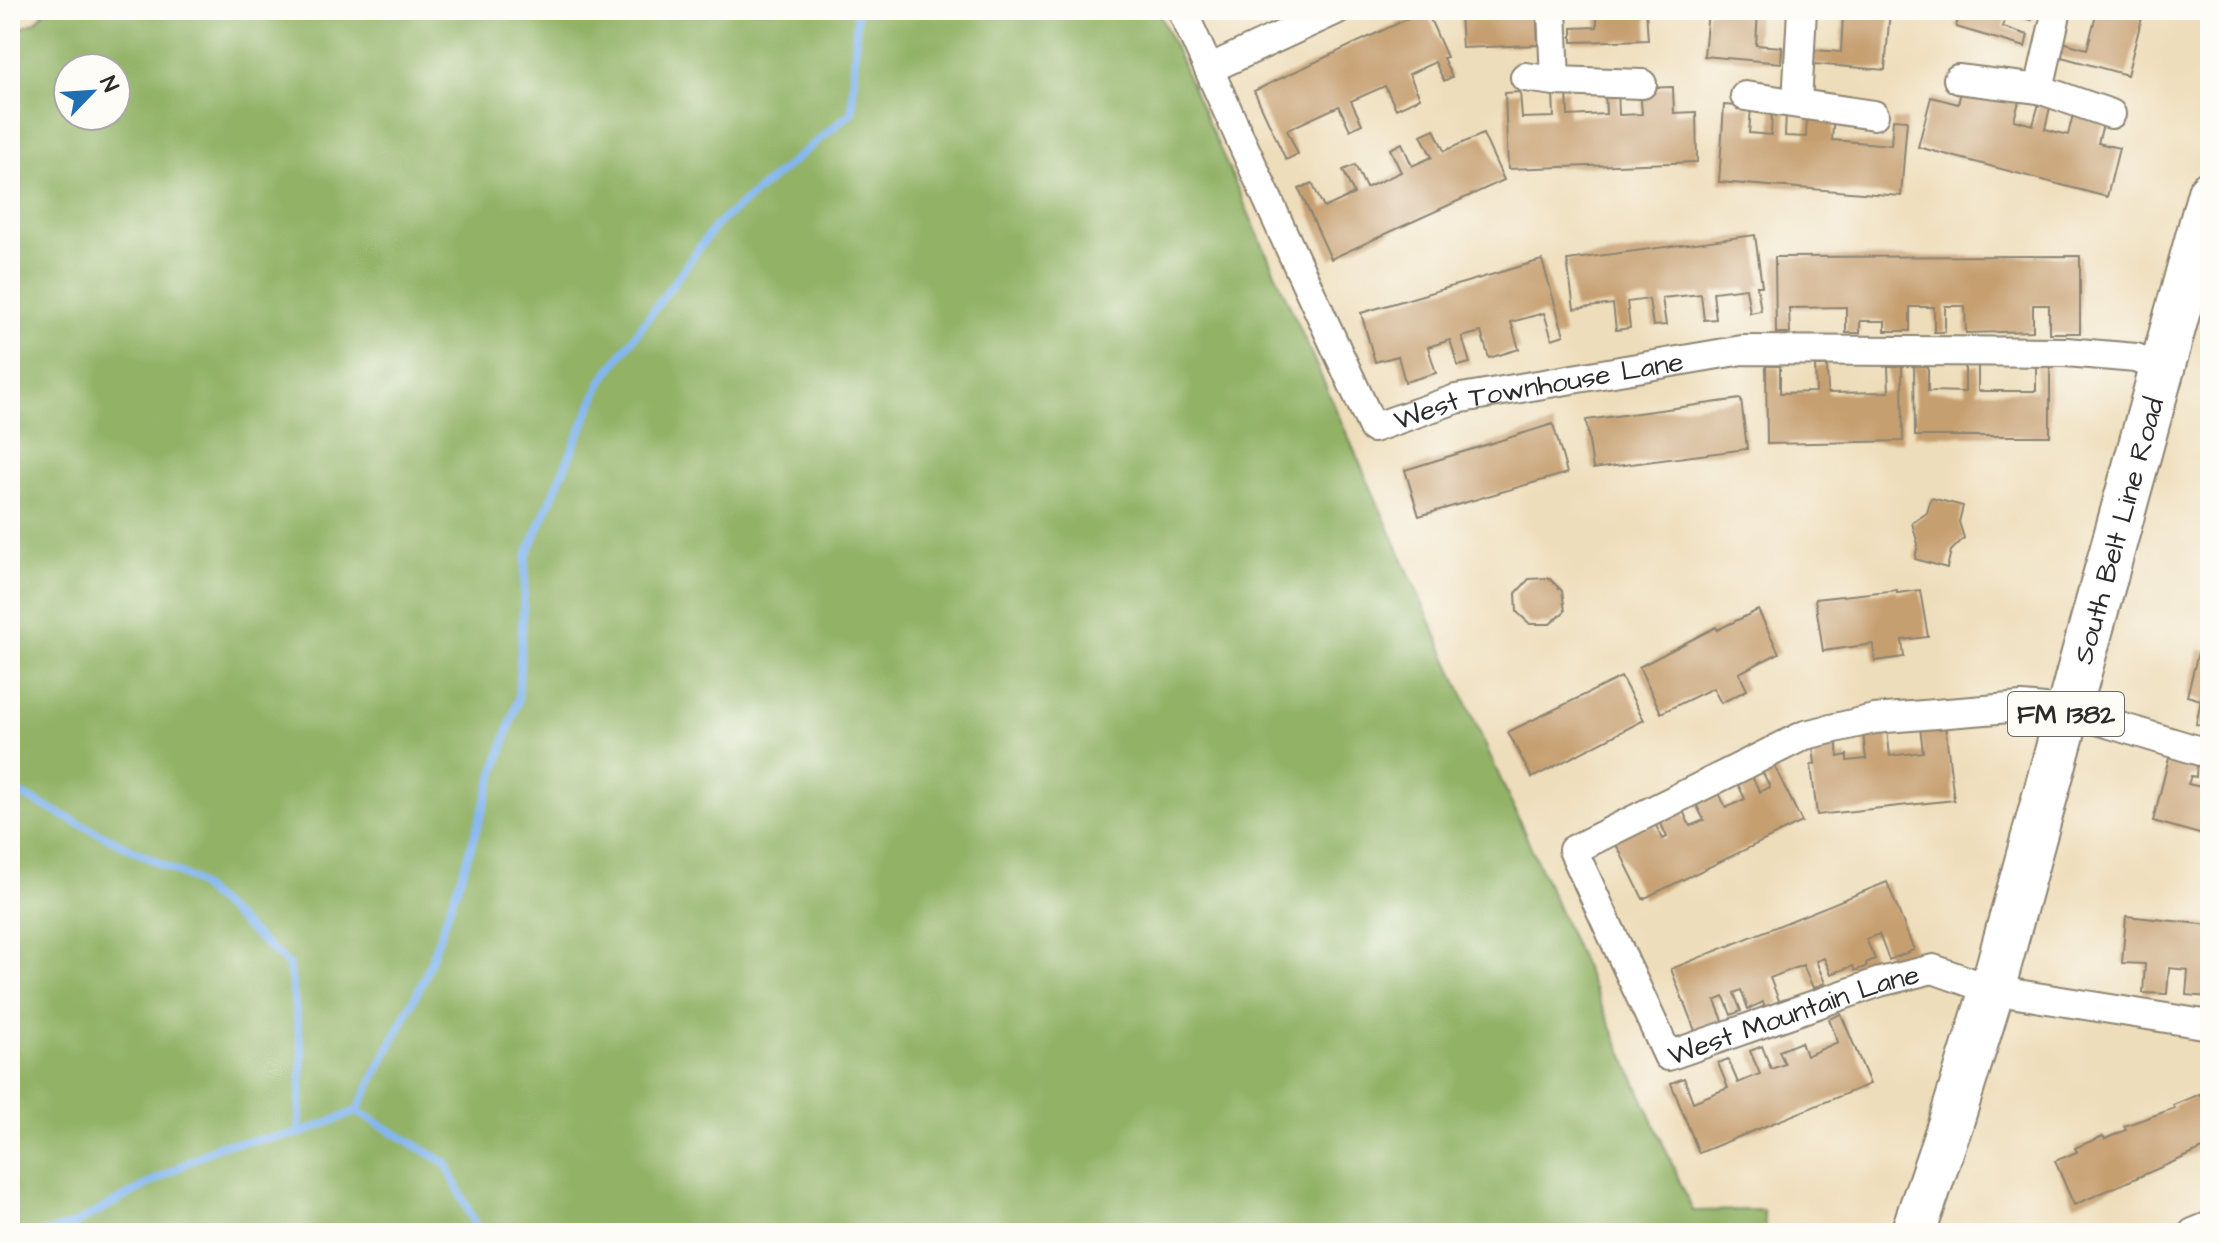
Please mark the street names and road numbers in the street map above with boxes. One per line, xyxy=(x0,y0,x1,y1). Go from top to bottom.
street label: West Townhouse Lane xyxy=(1389,342,1686,440)
street label: South Belt Line Road xyxy=(2064,393,2174,668)
road number: FM 1382 xyxy=(2008,692,2124,736)
street label: West Mountain Lane xyxy=(1663,955,1923,1076)

